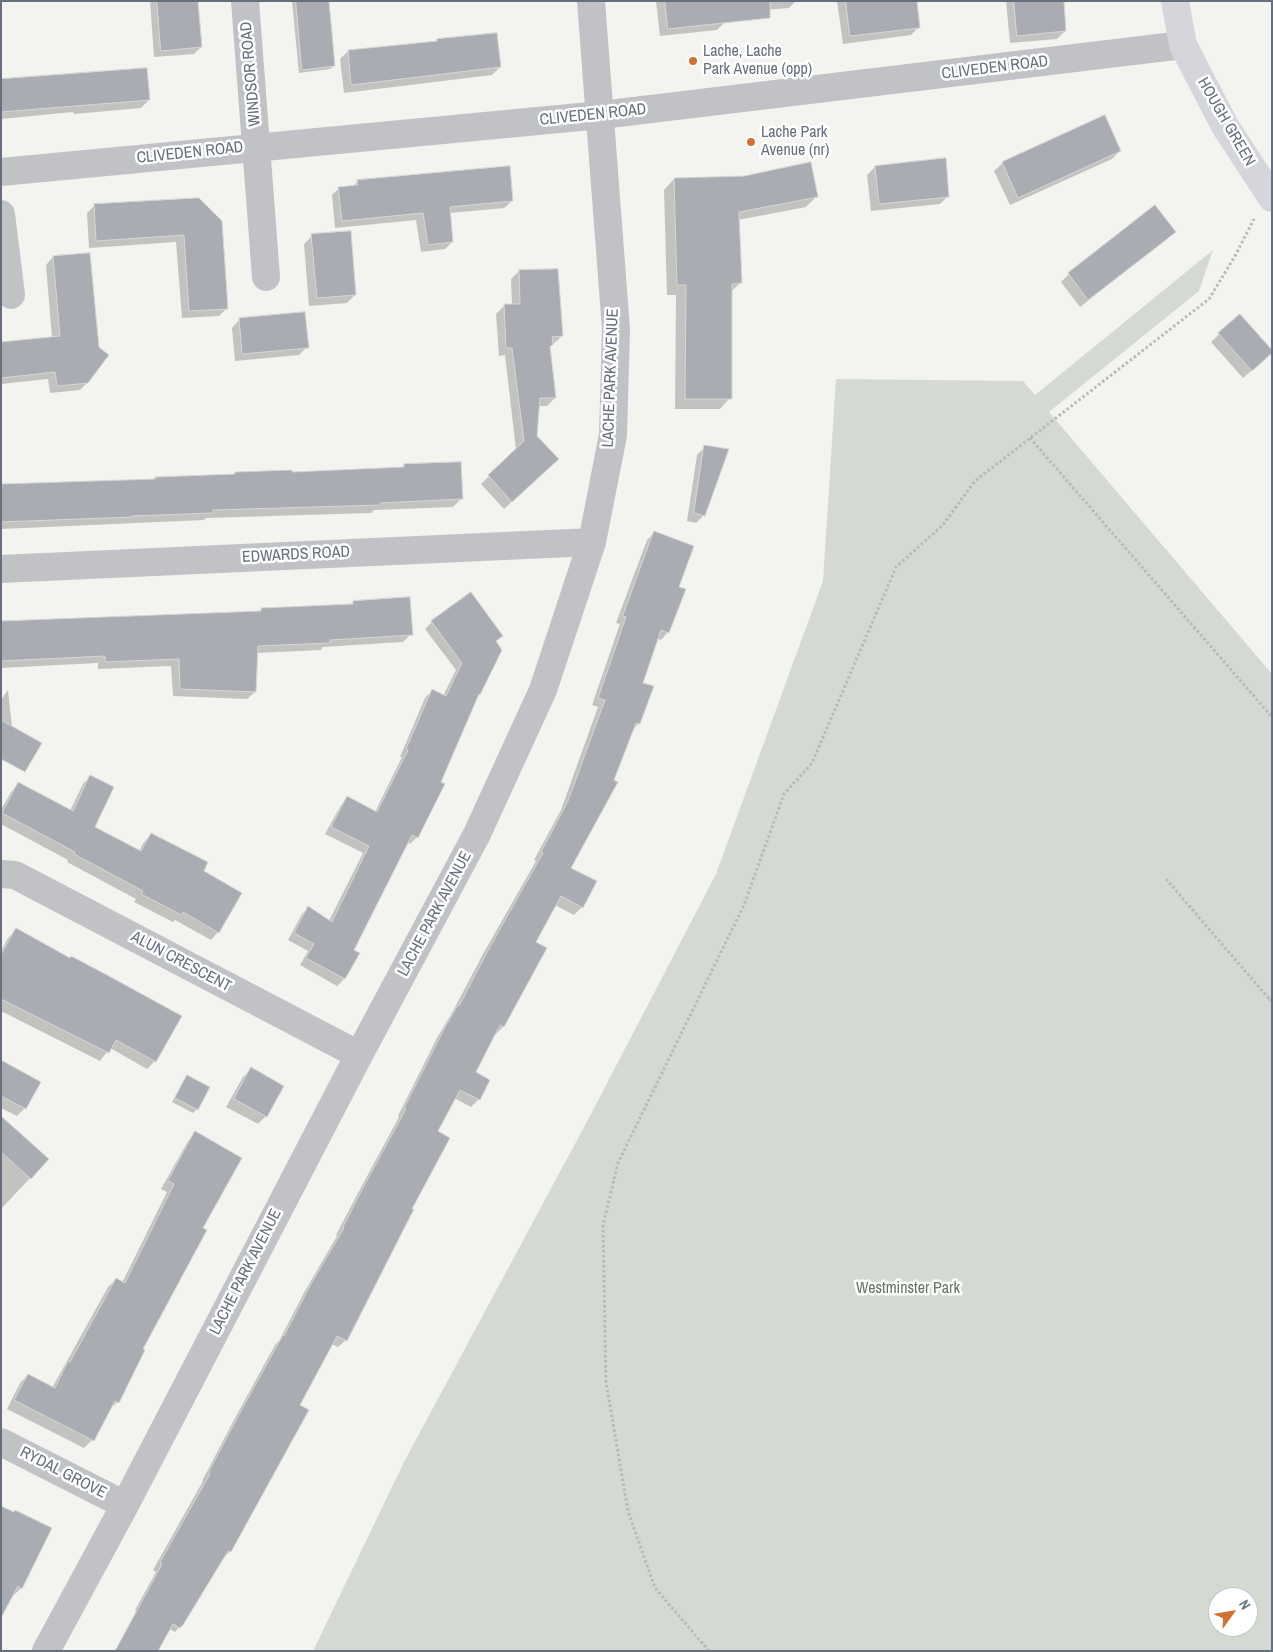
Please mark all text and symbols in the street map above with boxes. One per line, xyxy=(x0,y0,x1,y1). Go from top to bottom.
street label: WINDSOR ROAD xyxy=(237,21,265,127)
place label: Lache, Lache Park Avenue (opp) xyxy=(703,42,812,80)
street label: CLIVEDEN ROAD xyxy=(941,52,1049,84)
marker: Lache, Lache Park Avenue (opp) xyxy=(687,55,699,67)
street label: HOUGH GREEN xyxy=(1193,74,1259,170)
street label: CLIVEDEN ROAD xyxy=(539,100,647,130)
place label: Lache Park Avenue (nr) xyxy=(761,123,829,161)
marker: Lache Park Avenue (nr) xyxy=(745,136,757,148)
street label: CLIVEDEN ROAD xyxy=(136,138,244,168)
street label: LACHE PARK AVENUE xyxy=(599,308,623,448)
street label: EDWARDS ROAD xyxy=(242,543,350,567)
street label: LACHE PARK AVENUE xyxy=(394,848,476,980)
street label: ALUN CRESCENT xyxy=(128,928,234,996)
street label: LACHE PARK AVENUE xyxy=(206,1206,286,1338)
park label: Westminster Park xyxy=(856,1279,960,1299)
street label: RYDAL GROVE xyxy=(17,1443,109,1503)
north arrow xyxy=(1208,1587,1258,1637)
text: N xyxy=(1235,1596,1255,1613)

